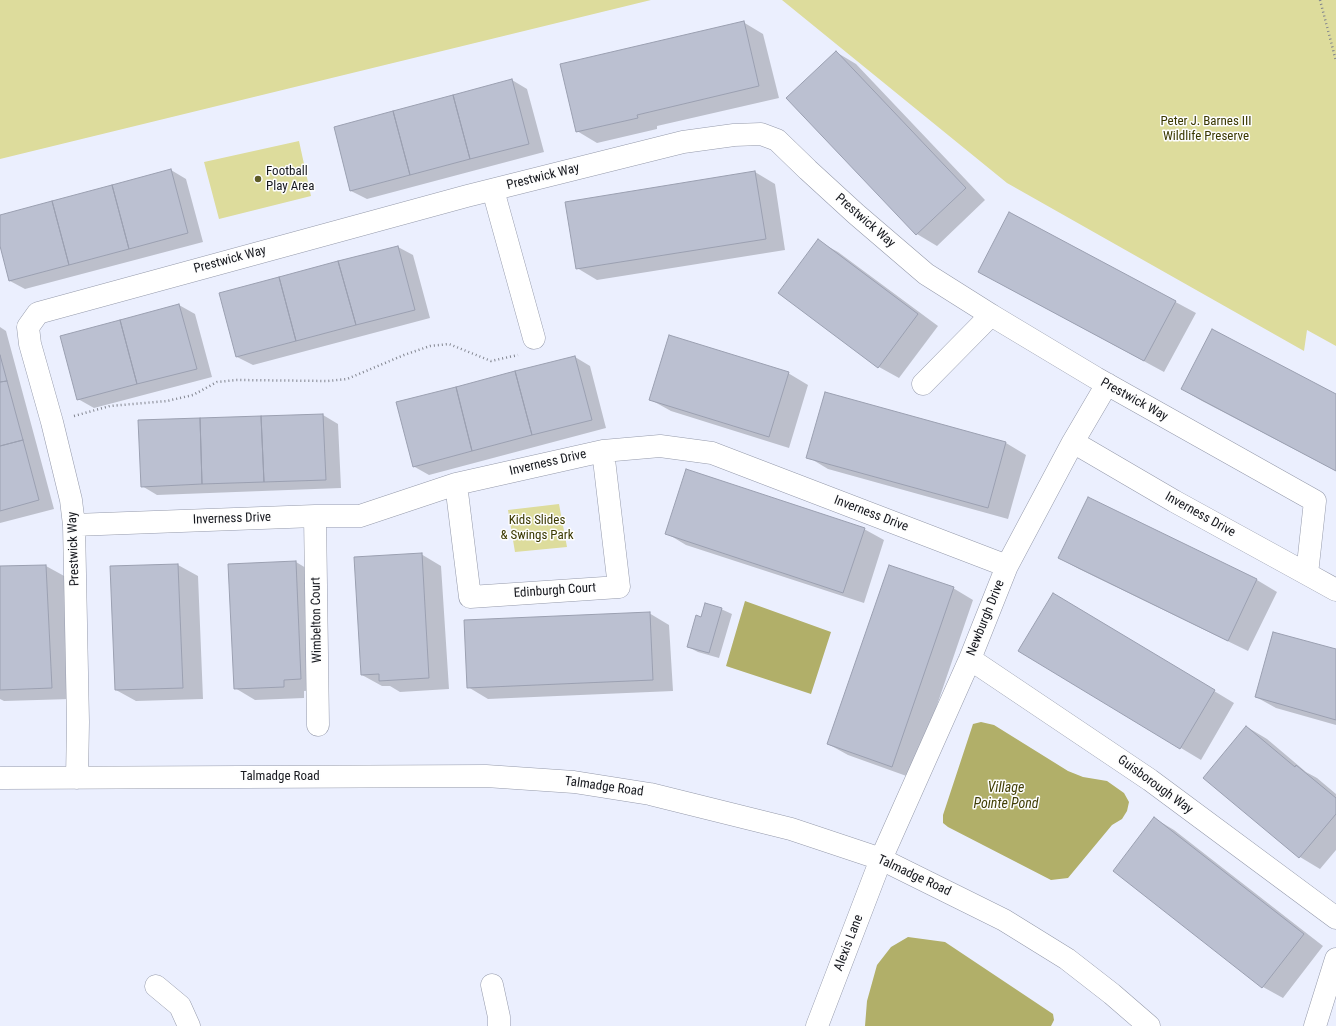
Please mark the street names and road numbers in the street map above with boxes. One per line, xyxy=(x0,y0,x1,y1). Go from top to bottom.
street label: Prestwick Way xyxy=(505,160,581,194)
street label: Prestwick Way xyxy=(832,191,898,251)
street label: Prestwick Way xyxy=(192,243,268,277)
street label: Prestwick Way xyxy=(1098,375,1170,425)
street label: Inverness Drive xyxy=(508,447,588,479)
street label: Inverness Drive xyxy=(1162,489,1238,541)
street label: Inverness Drive xyxy=(832,493,910,535)
street label: Inverness Drive xyxy=(193,510,271,528)
street label: Prestwick Way xyxy=(65,512,83,586)
street label: Wimbelton Court xyxy=(308,577,326,663)
street label: Newburgh Drive xyxy=(964,578,1008,658)
street label: Edinburgh Court xyxy=(513,580,597,602)
street label: Guisborough Way xyxy=(1114,752,1196,818)
street label: Talmadge Road xyxy=(240,769,320,785)
street label: Talmadge Road xyxy=(564,774,644,800)
street label: Talmadge Road xyxy=(875,852,953,900)
street label: Alexis Lane xyxy=(831,913,867,973)

